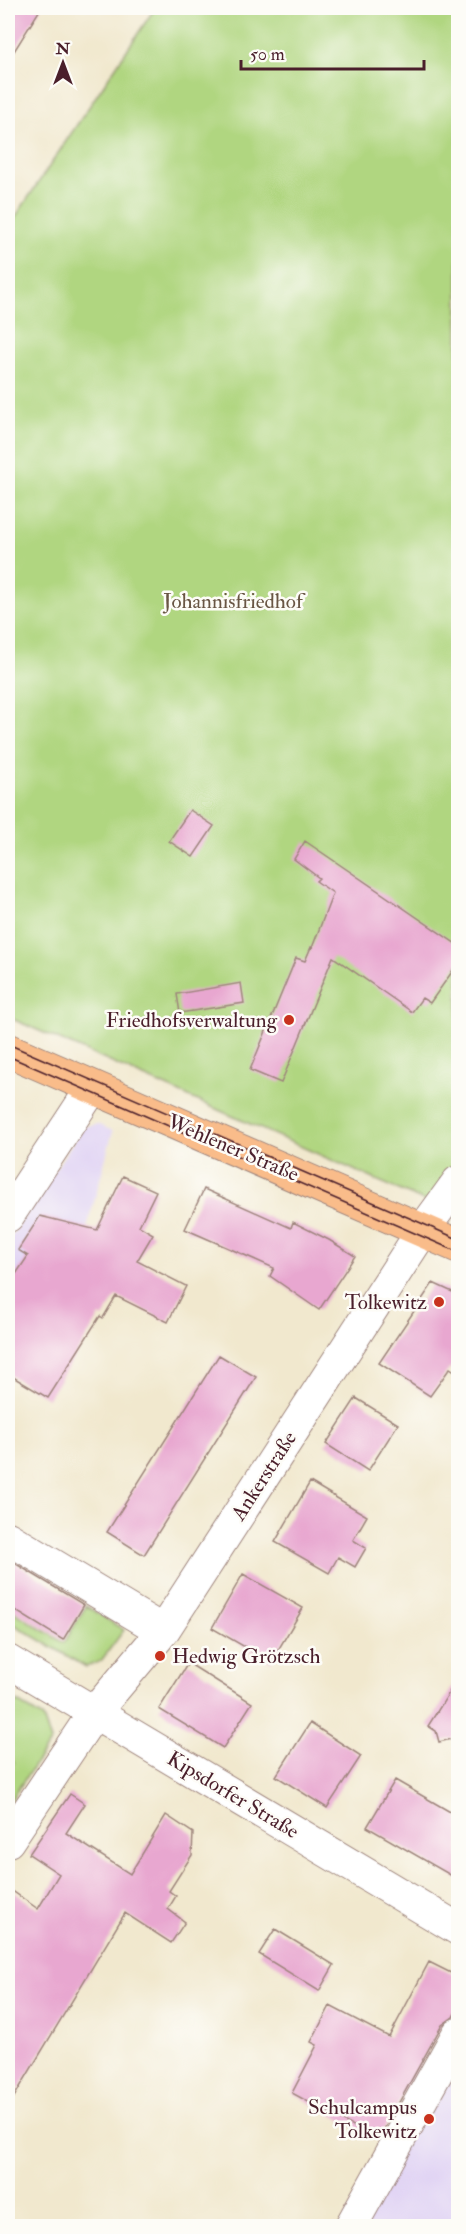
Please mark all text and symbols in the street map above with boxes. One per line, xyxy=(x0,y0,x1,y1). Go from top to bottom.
north arrow xyxy=(33,33,93,93)
scale bar xyxy=(241,33,424,71)
text: N xyxy=(55,39,71,59)
text: 50 m xyxy=(250,43,285,66)
park label: Johannisfriedhof xyxy=(162,588,306,615)
place label: Friedhofsverwaltung xyxy=(106,1007,278,1034)
marker: Friedhofsverwaltung xyxy=(282,1013,296,1027)
street label: Wehlener Straße xyxy=(162,1108,303,1188)
place label: Tolkewitz xyxy=(345,1289,427,1316)
marker: Tolkewitz xyxy=(432,1295,446,1309)
street label: Ankerstraße xyxy=(225,1426,303,1527)
place label: Hedwig Grötzsch xyxy=(172,1643,320,1670)
marker: Hedwig Grötzsch xyxy=(153,1649,167,1663)
street label: Kipsdorfer Straße xyxy=(162,1745,304,1845)
place label: Schulcampus Tolkewitz xyxy=(308,2094,417,2145)
marker: Schulcampus Tolkewitz xyxy=(422,2112,436,2126)

